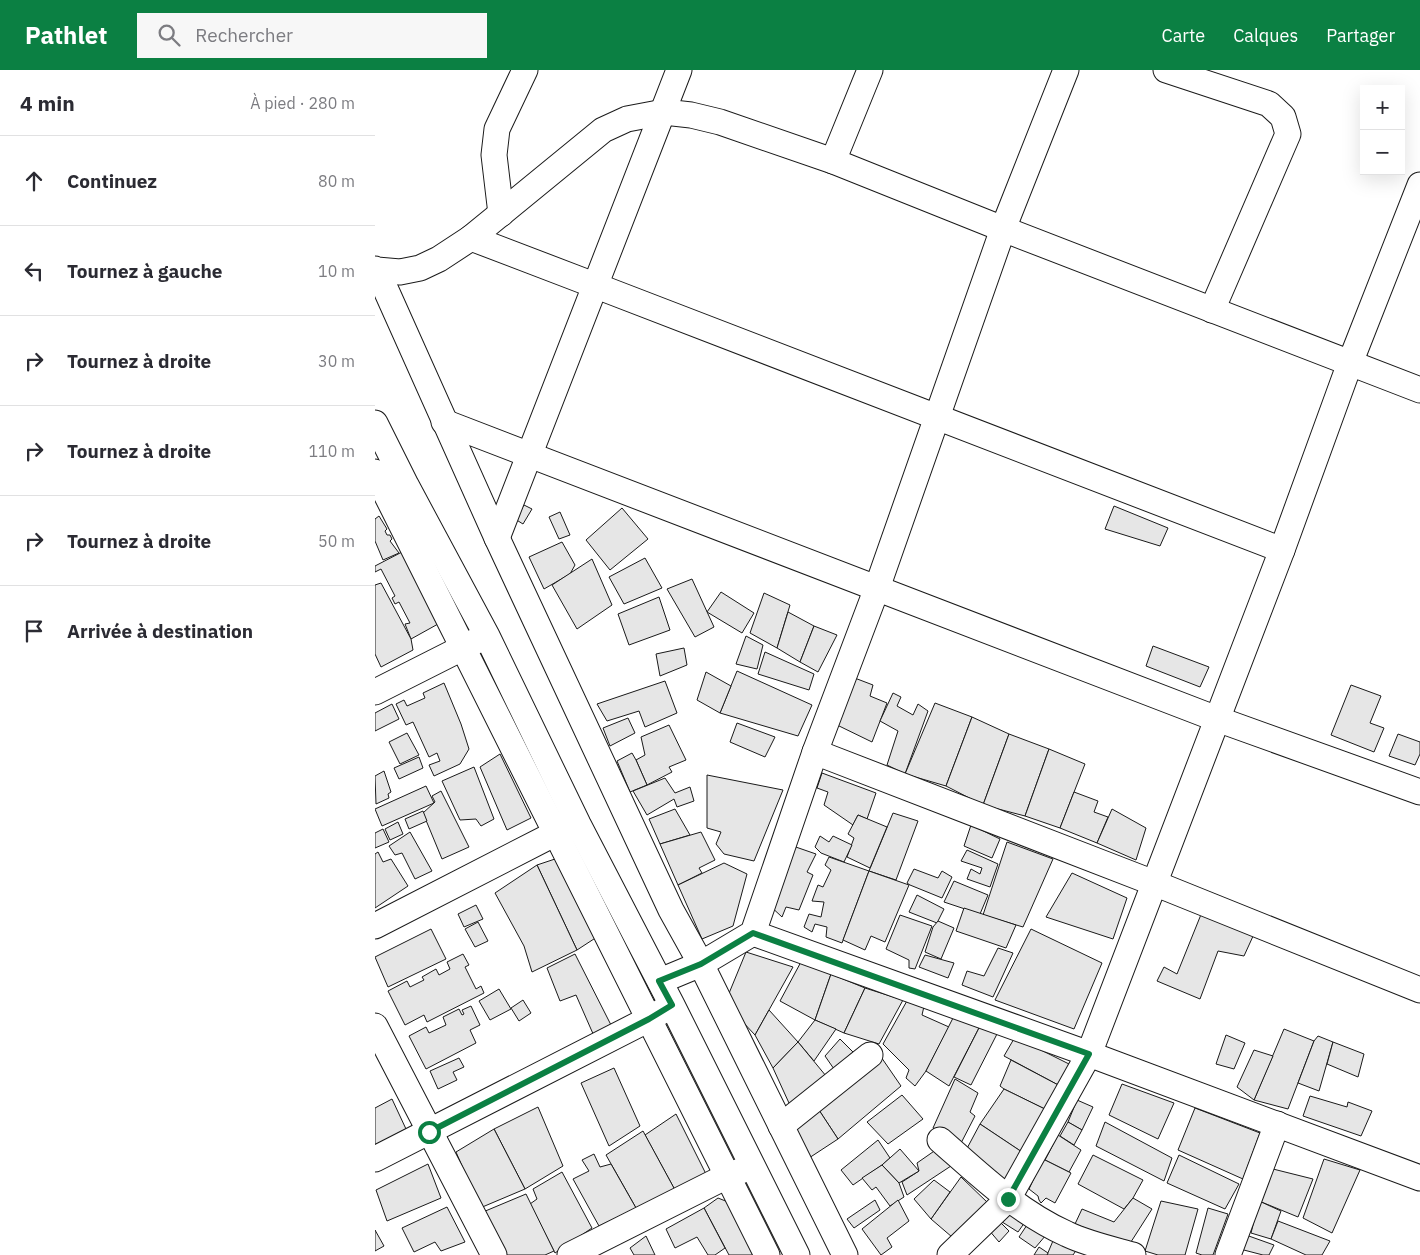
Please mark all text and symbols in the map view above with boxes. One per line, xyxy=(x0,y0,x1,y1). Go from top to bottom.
search box xyxy=(137,13,487,58)
text: Pathlet xyxy=(25,19,107,51)
icon: search xyxy=(155,21,183,49)
text: Rechercher xyxy=(195,23,293,47)
text: Carte xyxy=(1162,24,1205,47)
text: Calques xyxy=(1233,24,1298,47)
text: Partager xyxy=(1326,24,1395,47)
map controls xyxy=(1360,85,1405,175)
button: + xyxy=(1360,85,1405,130)
text: 4 min xyxy=(20,89,75,117)
text: À pied · 280 m xyxy=(250,93,355,113)
button: − xyxy=(1360,130,1405,175)
icon: ahead xyxy=(20,167,48,195)
text: Continuez xyxy=(67,169,157,193)
text: 80 m xyxy=(318,171,355,191)
icon: left xyxy=(20,257,48,285)
text: Tournez à gauche xyxy=(67,259,223,283)
text: 10 m xyxy=(318,261,355,281)
icon: right xyxy=(20,347,48,375)
text: Tournez à droite xyxy=(67,349,211,373)
text: 30 m xyxy=(318,351,355,371)
icon: right xyxy=(20,437,48,465)
text: Tournez à droite xyxy=(67,439,211,463)
text: 110 m xyxy=(308,441,355,461)
icon: right xyxy=(20,527,48,555)
text: Tournez à droite xyxy=(67,529,211,553)
text: 50 m xyxy=(318,531,355,551)
icon: arrive xyxy=(20,617,48,645)
text: Arrivée à destination xyxy=(67,619,253,643)
route start xyxy=(418,1121,441,1144)
route end xyxy=(997,1188,1020,1211)

